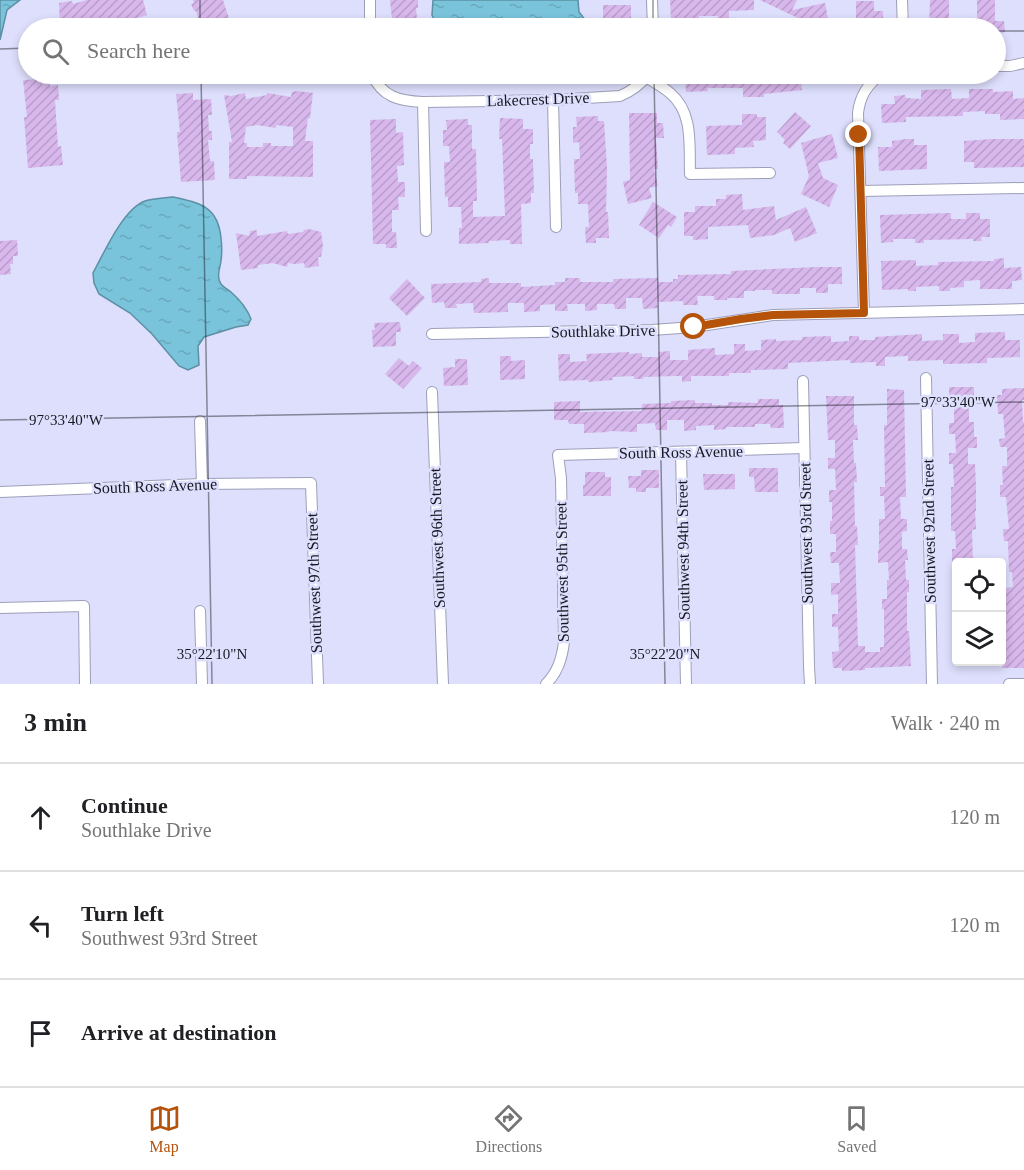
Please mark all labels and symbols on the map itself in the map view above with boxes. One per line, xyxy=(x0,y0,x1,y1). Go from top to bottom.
street label: Lakecrest Drive xyxy=(486,89,590,109)
route end xyxy=(845,121,871,147)
route start xyxy=(680,313,706,339)
street label: Southlake Drive xyxy=(551,322,655,340)
text: 97°33'40"W xyxy=(921,394,996,410)
text: 97°33'40"W xyxy=(29,412,104,428)
street label: South Ross Avenue xyxy=(619,442,743,462)
street label: Southwest 92nd Street xyxy=(919,458,939,603)
street label: Southwest 93rd Street xyxy=(796,462,816,604)
street label: Southwest 96th Street xyxy=(426,467,448,608)
street label: South Ross Avenue xyxy=(93,475,217,497)
street label: Southwest 94th Street xyxy=(673,479,693,620)
street label: Southwest 95th Street xyxy=(552,501,572,642)
street label: Southwest 97th Street xyxy=(303,512,325,653)
text: 35°22'10"N xyxy=(177,646,247,662)
text: 35°22'20"N xyxy=(630,646,700,662)

